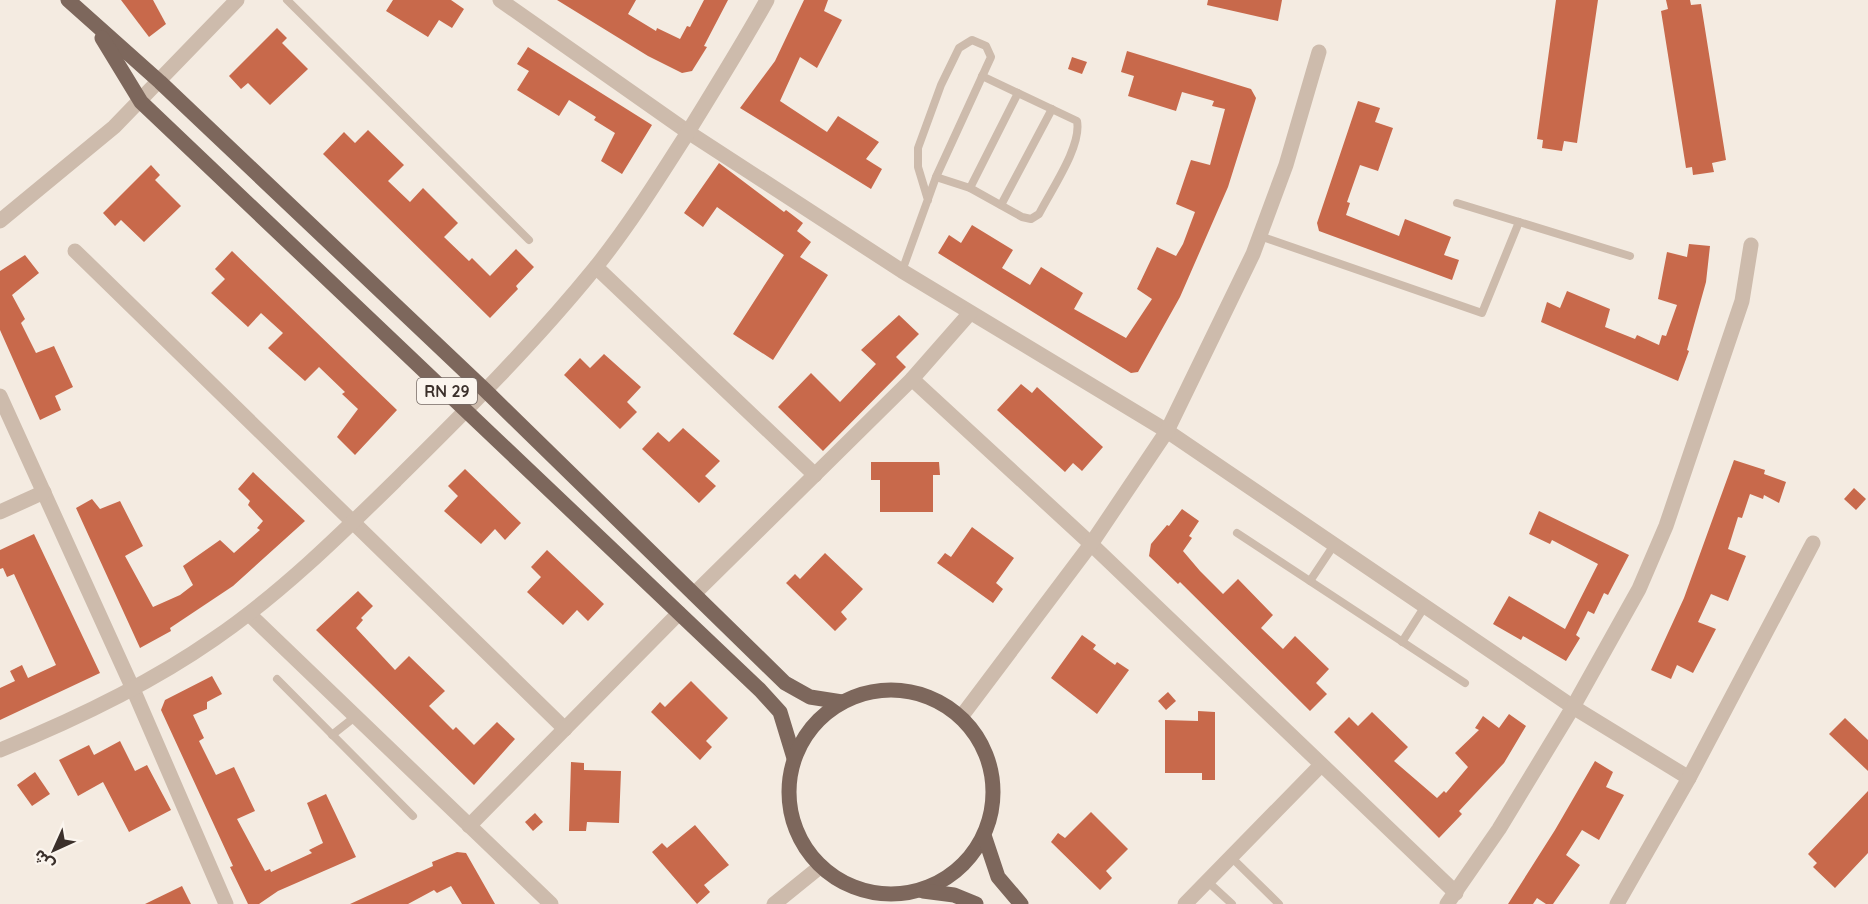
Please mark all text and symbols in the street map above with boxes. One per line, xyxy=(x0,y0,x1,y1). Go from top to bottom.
road number: RN 29 xyxy=(417,378,477,404)
north arrow xyxy=(24,820,84,880)
text: ش xyxy=(29,846,58,875)

